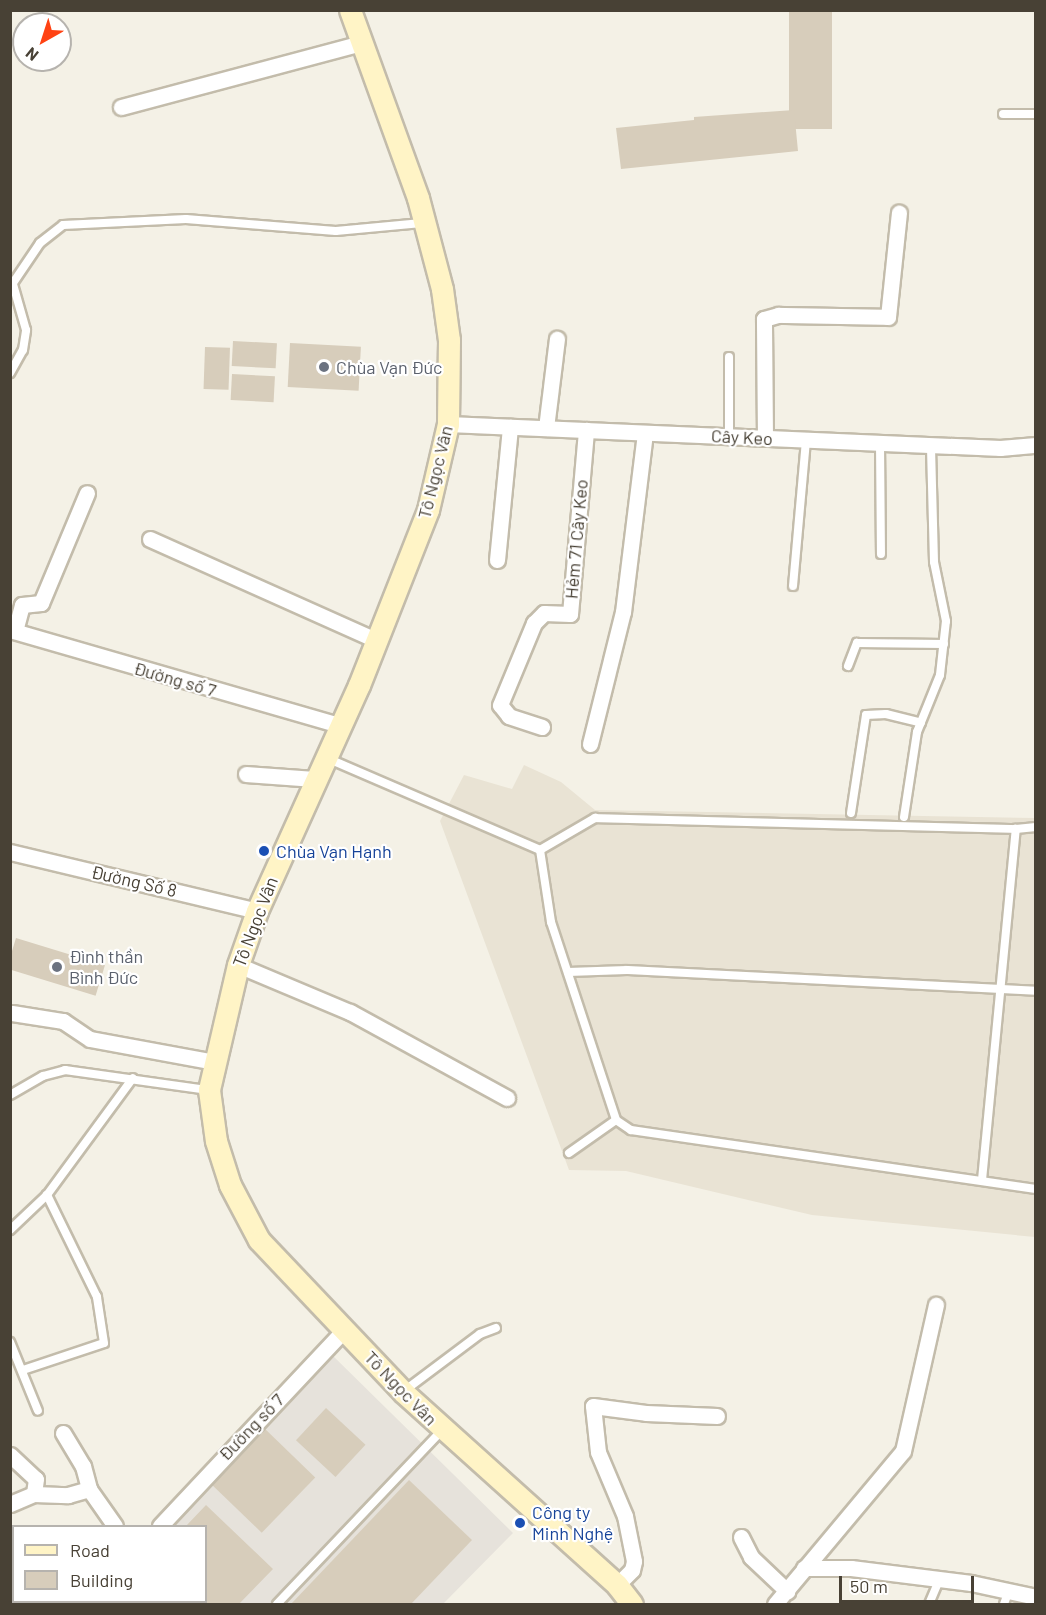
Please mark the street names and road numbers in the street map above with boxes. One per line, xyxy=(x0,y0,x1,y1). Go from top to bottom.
street label: Tô Ngọc Vân xyxy=(413,423,457,521)
street label: Cây Keo xyxy=(711,425,773,449)
street label: Hẻm 71 Cây Keo xyxy=(560,478,592,600)
street label: Đường số 7 xyxy=(131,657,219,701)
street label: Đường Số 8 xyxy=(89,861,179,901)
street label: Tô Ngọc Vân xyxy=(228,874,282,970)
street label: Tô Ngọc Vân xyxy=(360,1346,442,1430)
street label: Đường số 7 xyxy=(214,1389,288,1465)

